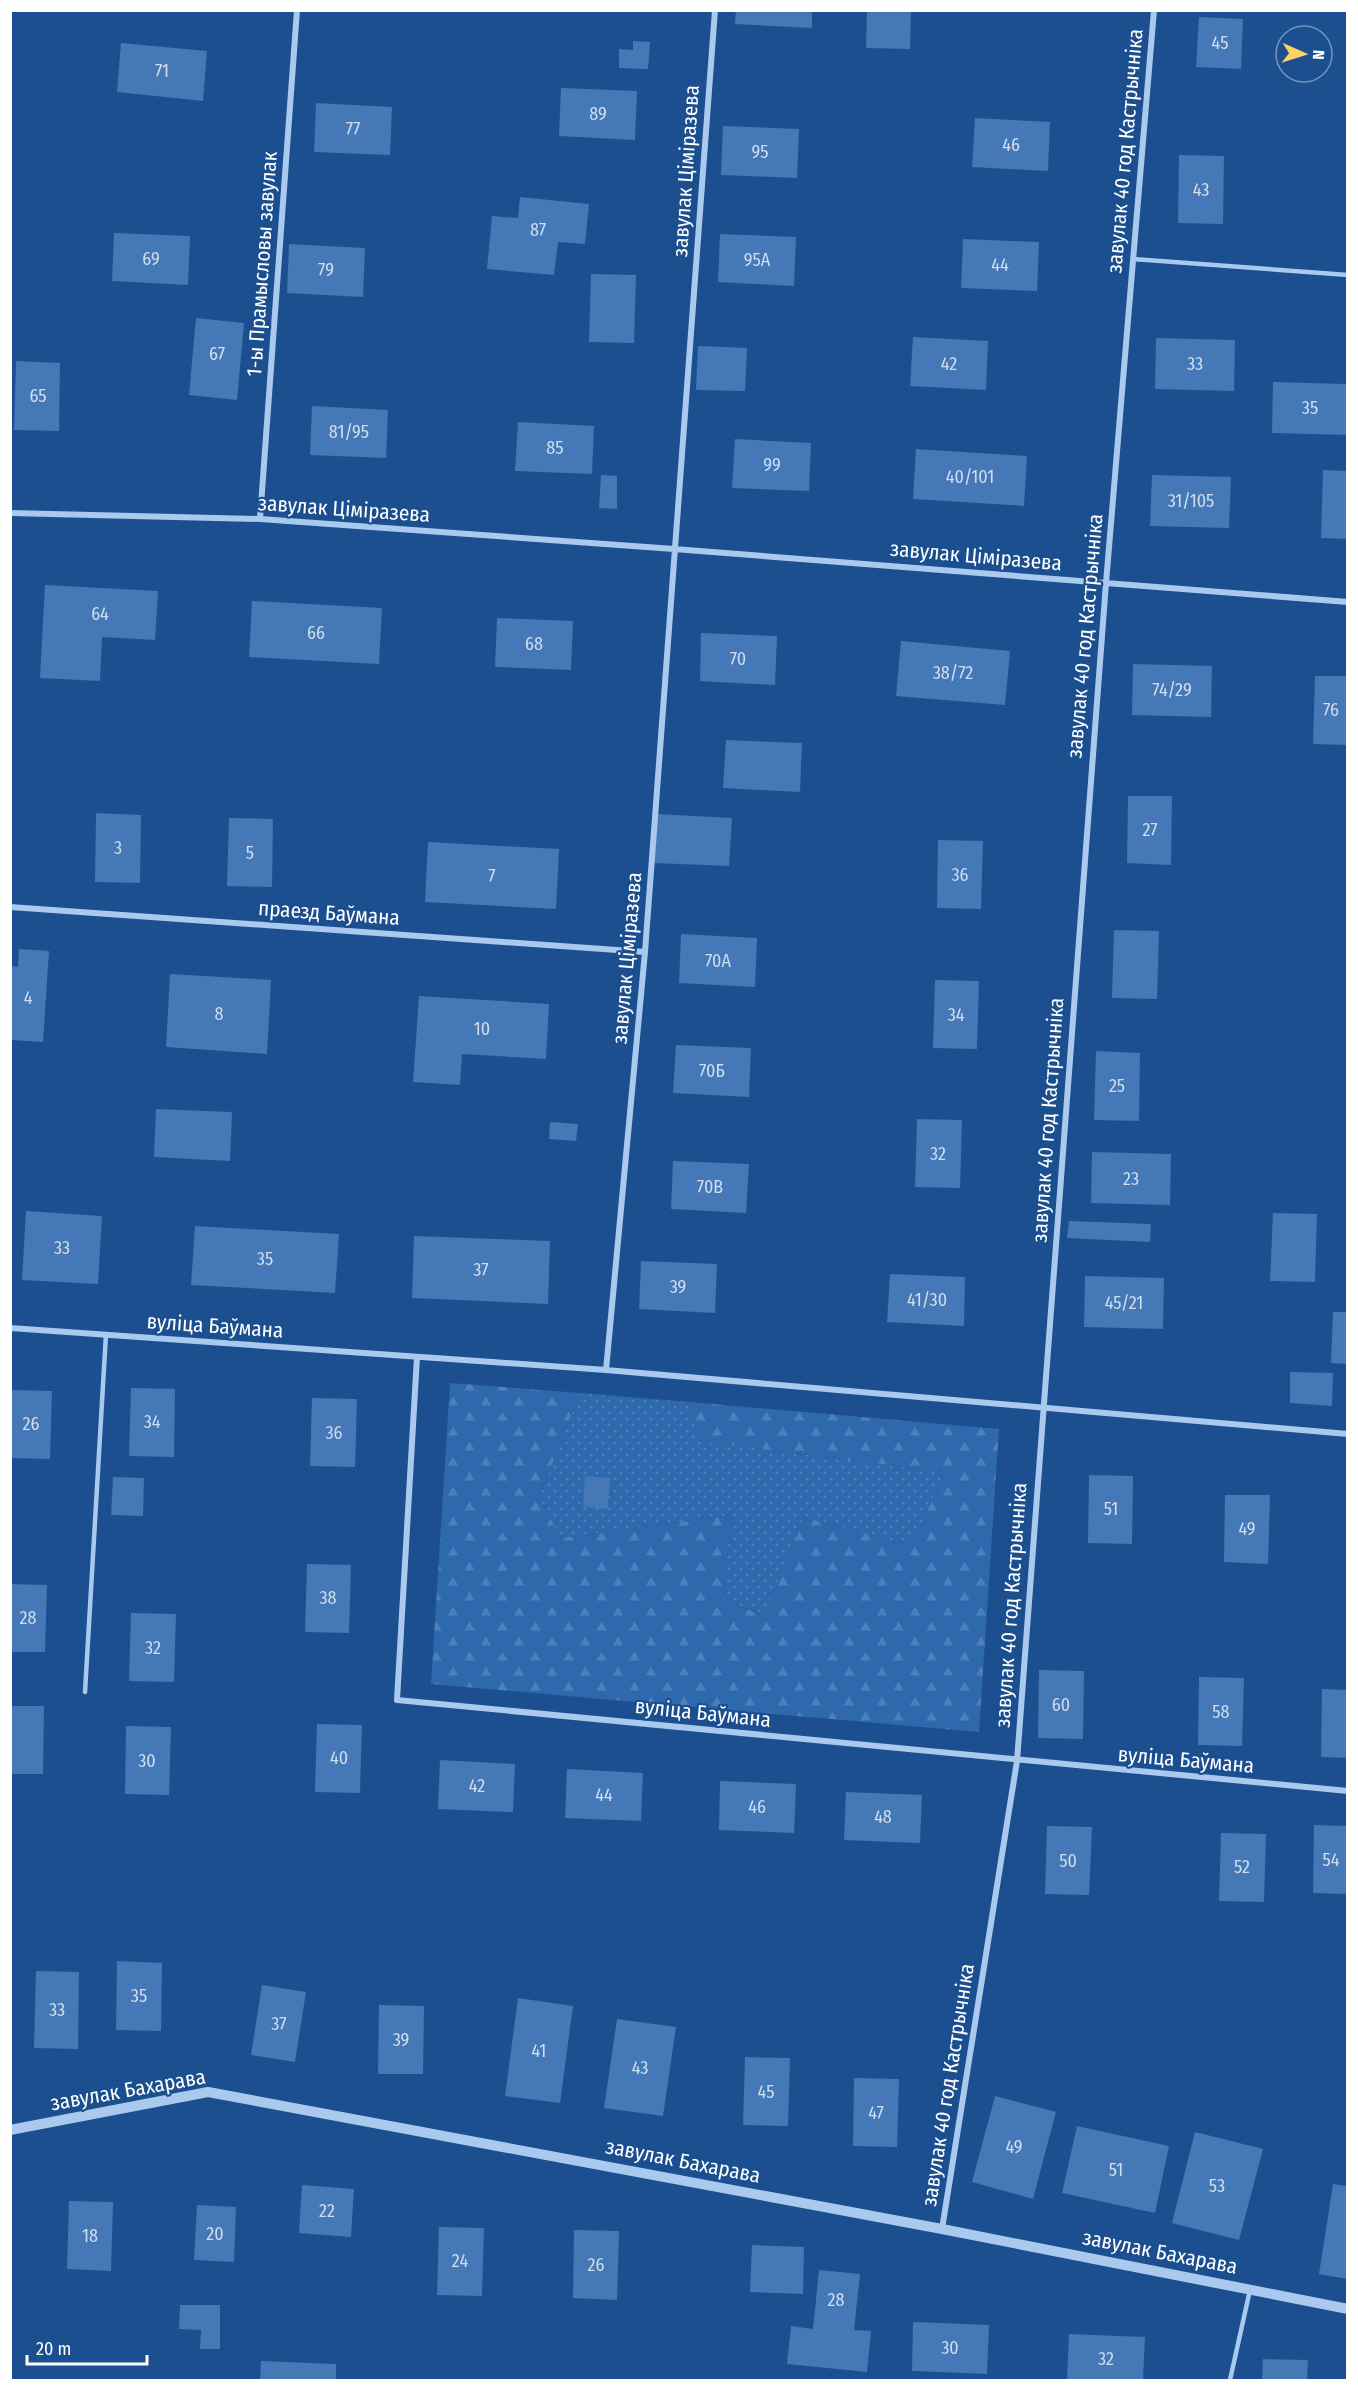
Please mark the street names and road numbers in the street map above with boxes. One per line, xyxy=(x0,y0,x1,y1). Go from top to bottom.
street label: завулак 40 год Кастрычніка xyxy=(1101,28,1149,274)
street label: завулак Ціміразева xyxy=(667,84,705,258)
street label: 1-ы Прамысловы завулак xyxy=(241,150,283,377)
street label: завулак Ціміразева xyxy=(257,490,431,528)
street label: завулак 40 год Кастрычніка xyxy=(1061,513,1109,759)
street label: завулак Ціміразева xyxy=(889,536,1063,576)
street label: завулак Ціміразева xyxy=(607,871,647,1045)
street label: праезд Баўмана xyxy=(257,895,401,931)
street label: завулак 40 год Кастрычніка xyxy=(1026,997,1070,1243)
street label: вуліца Баўмана xyxy=(146,1308,284,1344)
street label: завулак 40 год Кастрычніка xyxy=(989,1482,1033,1728)
street label: вуліца Баўмана xyxy=(634,1693,772,1733)
street label: вуліца Баўмана xyxy=(1117,1741,1255,1779)
street label: завулак 40 год Кастрычніка xyxy=(916,1962,980,2208)
street label: завулак Бахарава xyxy=(48,2064,208,2116)
street label: завулак Бахарава xyxy=(603,2133,763,2189)
street label: завулак Бахарава xyxy=(1080,2224,1240,2280)

